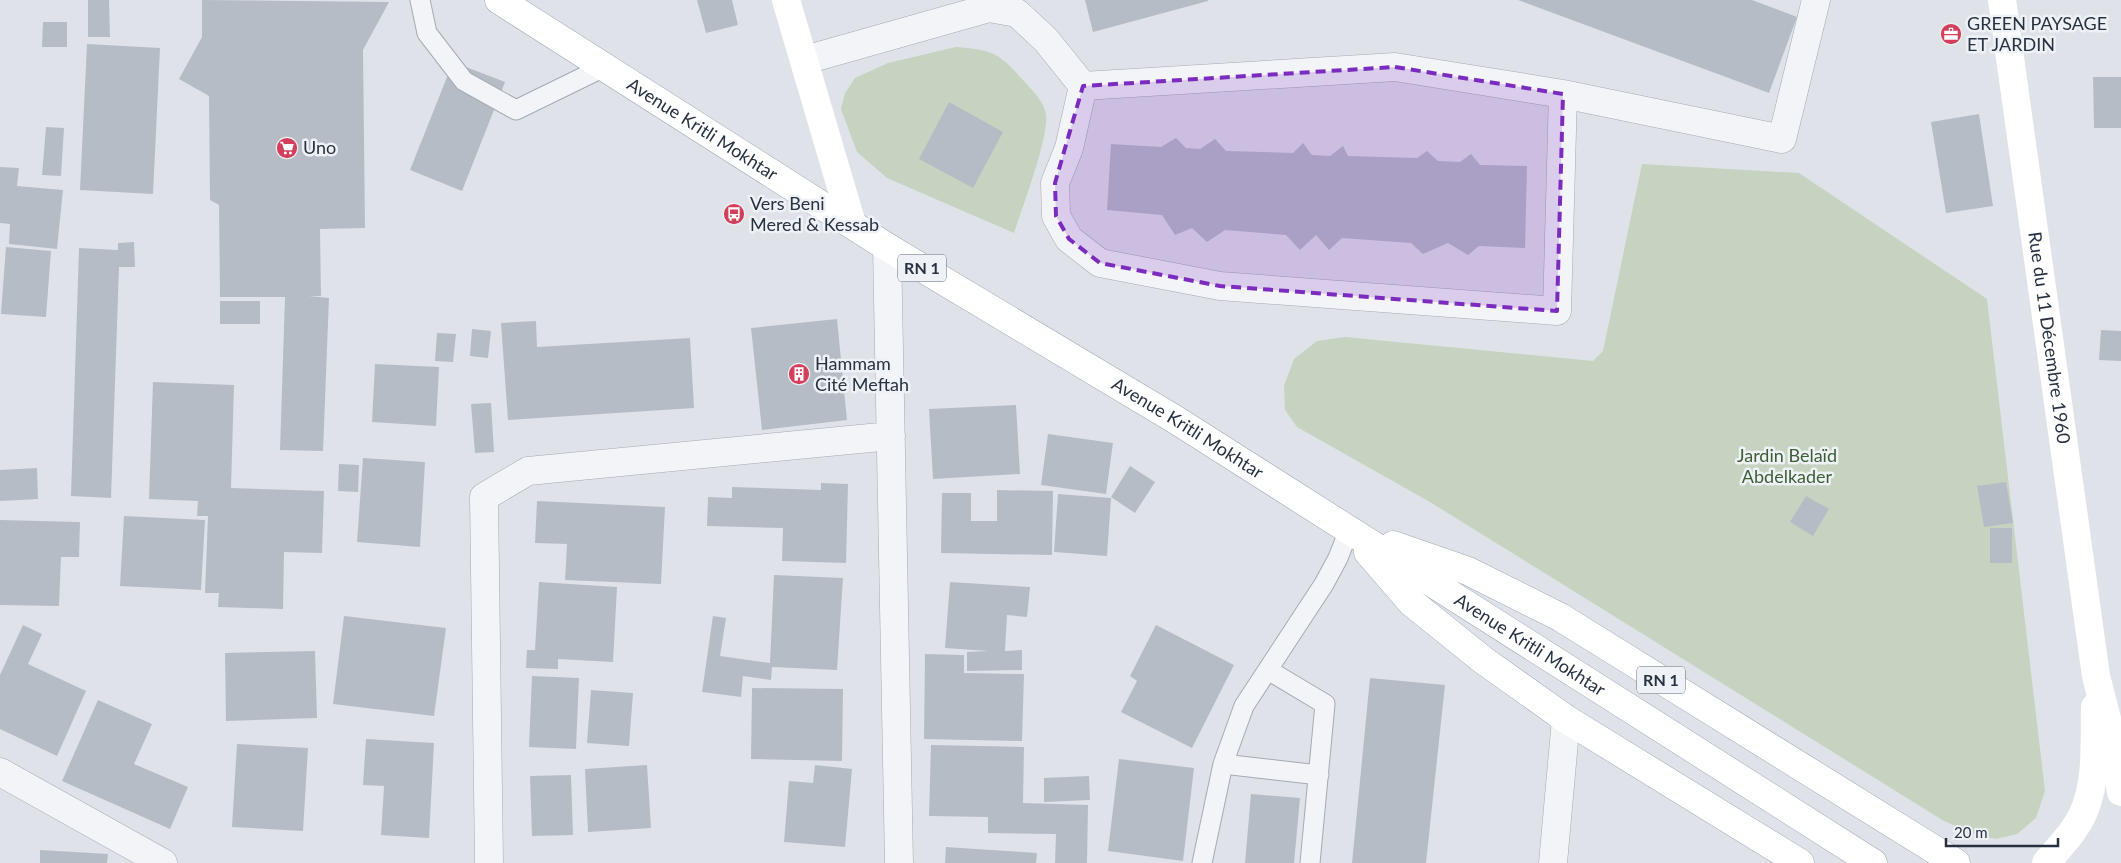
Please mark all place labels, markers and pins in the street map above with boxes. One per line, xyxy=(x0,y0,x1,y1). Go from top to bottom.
place label: GREEN PAYSAGE ET JARDIN xyxy=(1967,12,2107,55)
office icon: GREEN PAYSAGE ET JARDIN xyxy=(1939,22,1963,46)
supermarket icon: Uno xyxy=(275,136,299,160)
place label: Uno xyxy=(303,136,336,158)
place label: Vers Beni Mered & Kessab xyxy=(750,192,879,235)
bus stop icon: Vers Beni Mered & Kessab xyxy=(722,202,746,226)
place label: Hammam Cité Meftah xyxy=(815,352,909,395)
building icon: Hammam Cité Meftah xyxy=(787,362,811,386)

